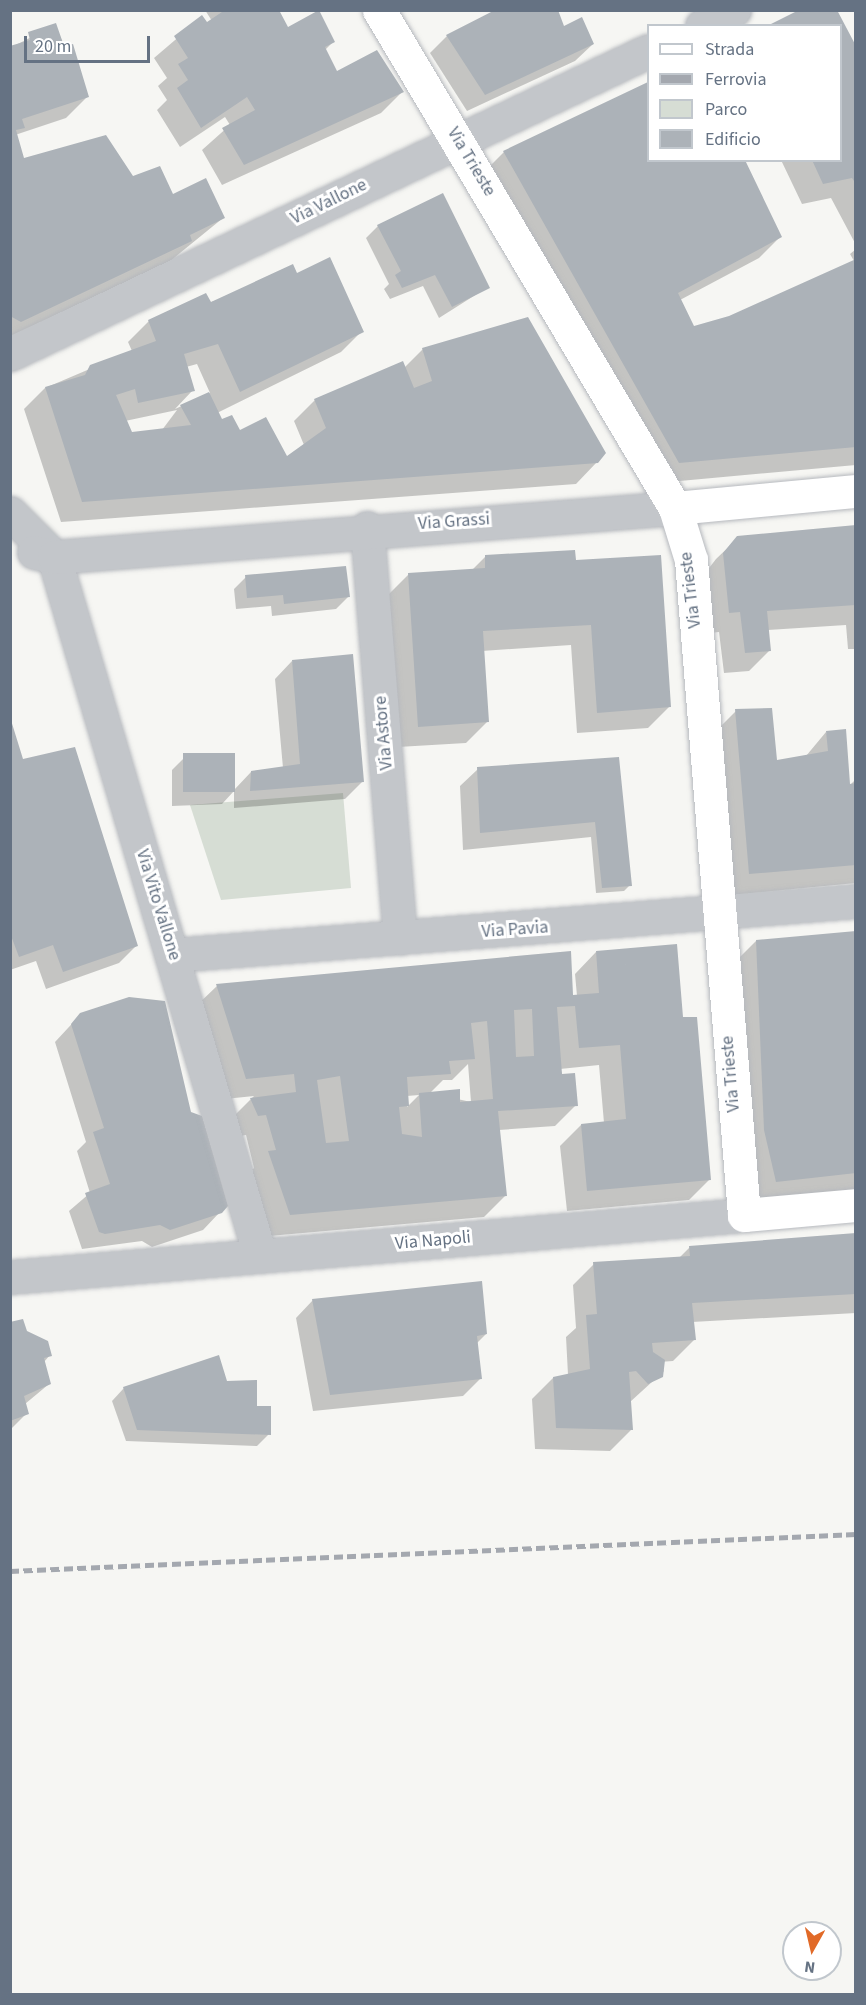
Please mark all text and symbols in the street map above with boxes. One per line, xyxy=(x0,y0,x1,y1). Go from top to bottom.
scale bar xyxy=(27,24,153,62)
legend xyxy=(647,24,842,162)
text: 20 m xyxy=(35,34,71,59)
text: Strada xyxy=(705,37,754,62)
text: Ferrovia xyxy=(705,67,766,92)
text: Parco xyxy=(705,97,747,122)
street label: Via Trieste xyxy=(442,124,500,200)
text: Edificio xyxy=(705,127,761,152)
street label: Via Vallone xyxy=(287,174,371,230)
street label: Via Grassi xyxy=(417,509,491,535)
street label: Via Trieste xyxy=(676,551,706,629)
street label: Via Astore xyxy=(370,695,398,771)
street label: Via Vito Vallone xyxy=(131,847,185,963)
street label: Via Pavia xyxy=(481,917,549,943)
street label: Via Trieste xyxy=(717,1035,745,1113)
street label: Via Napoli xyxy=(394,1227,472,1255)
north arrow xyxy=(782,1921,842,1981)
text: N xyxy=(803,1955,817,1978)

